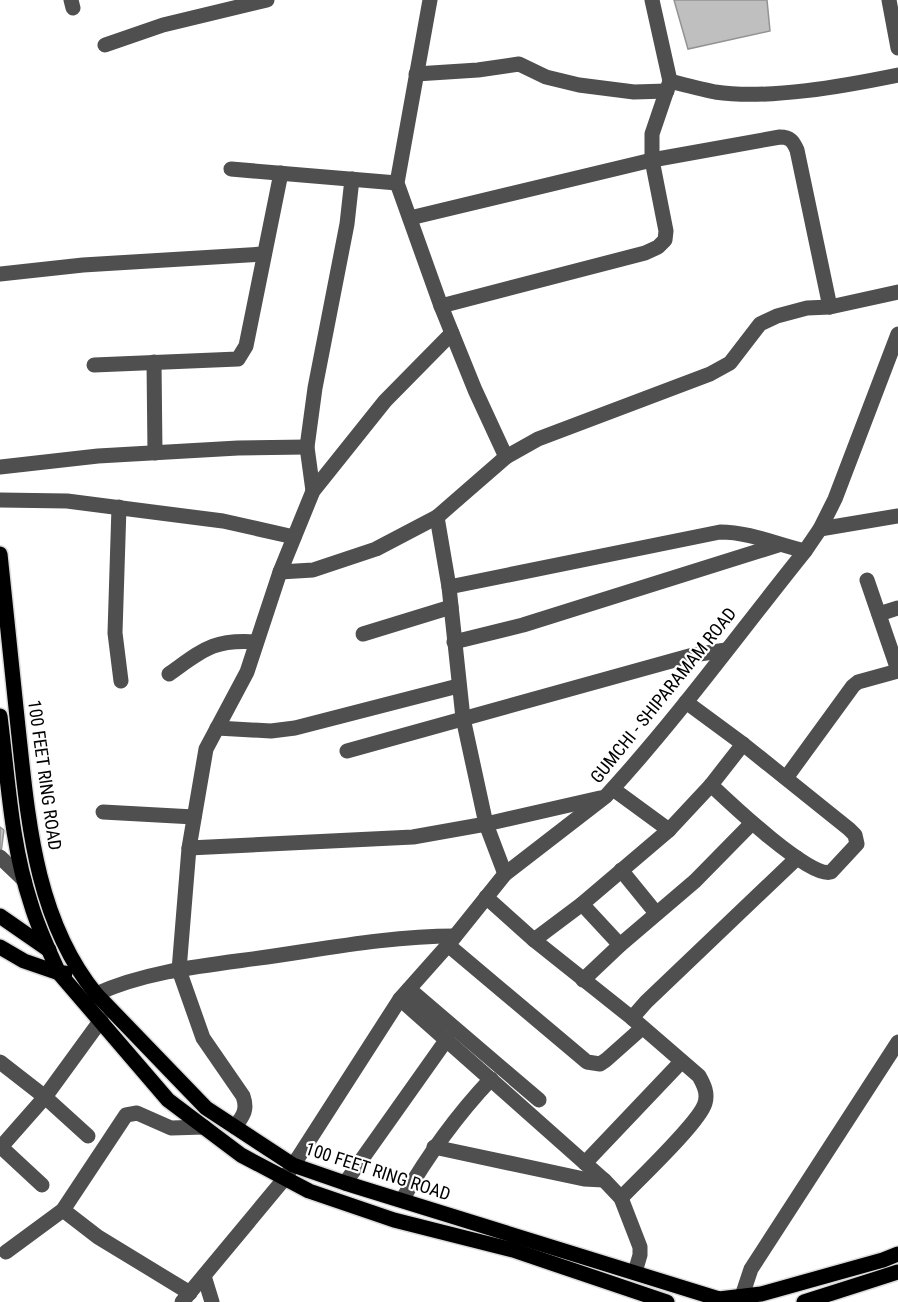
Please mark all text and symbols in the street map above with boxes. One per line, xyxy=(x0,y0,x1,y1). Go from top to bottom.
street label: GUMCHI - SHIPARAMAM ROAD xyxy=(586,603,740,787)
street label: 100 FEET RING ROAD xyxy=(24,699,66,851)
street label: 100 FEET RING ROAD xyxy=(303,1138,453,1204)

